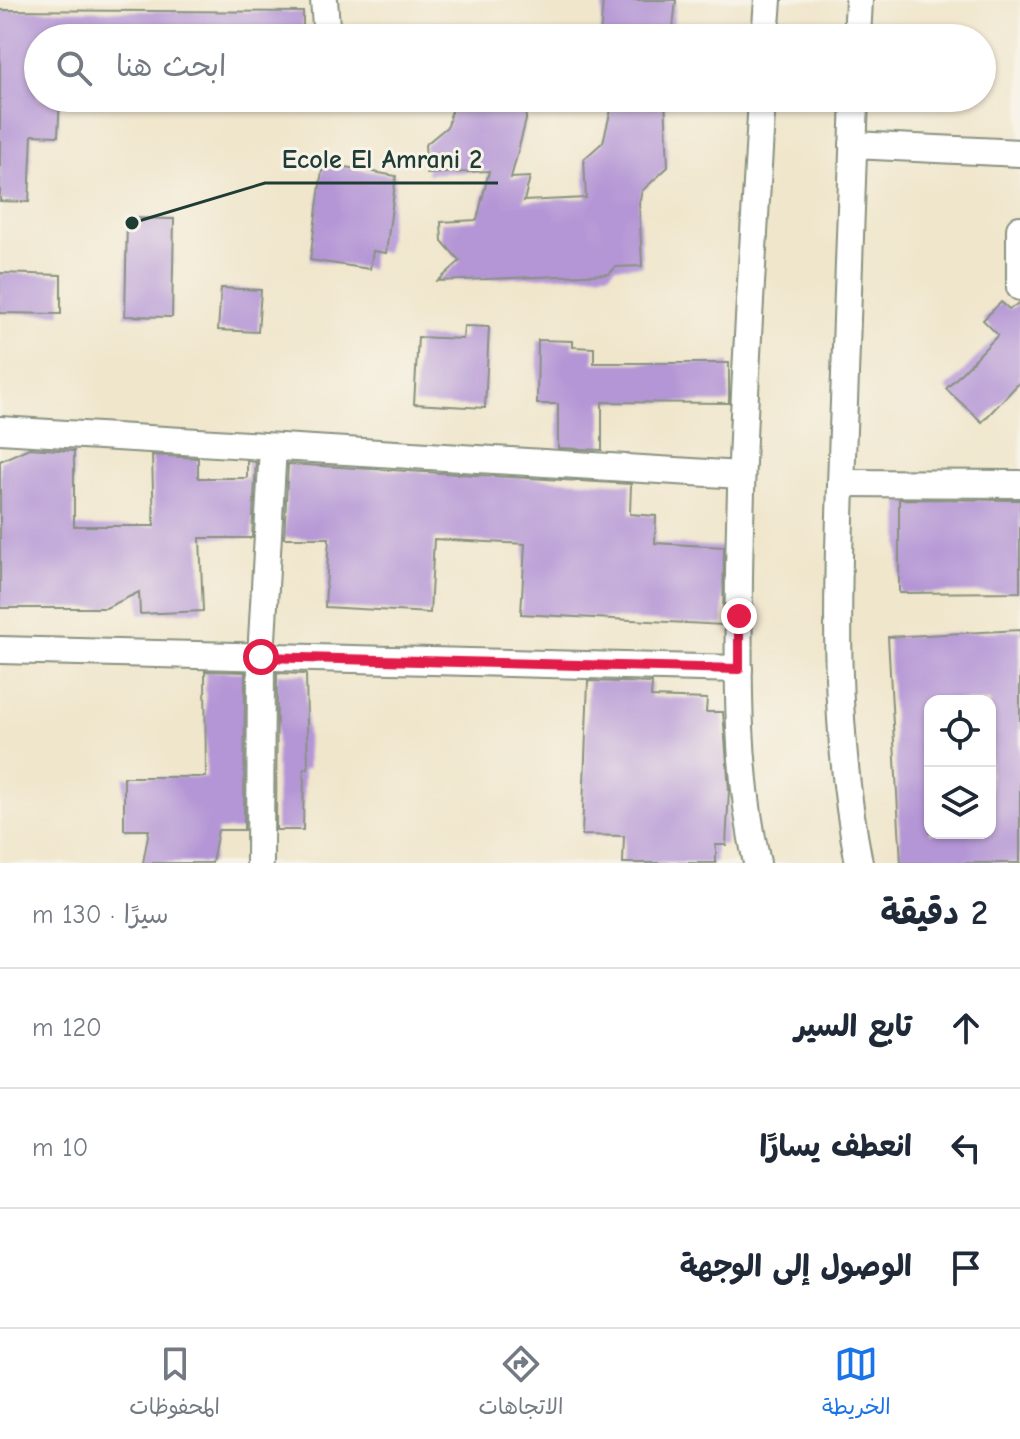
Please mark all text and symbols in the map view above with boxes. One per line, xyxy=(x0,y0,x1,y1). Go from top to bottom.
search box xyxy=(24,24,996,112)
icon: search xyxy=(52,46,96,90)
text: ابحث هنا xyxy=(116,49,226,84)
callout: Ecole El Amrani 2 xyxy=(265,133,498,183)
text: Ecole El Amrani 2 xyxy=(282,145,482,175)
route end xyxy=(721,598,757,634)
route start xyxy=(243,639,279,675)
map controls xyxy=(924,695,996,839)
button: locate xyxy=(924,695,996,767)
button: layers xyxy=(924,767,996,839)
text: 2 دقيقة xyxy=(881,893,988,933)
text: سيرًا · 130 m xyxy=(32,900,169,930)
icon: ahead xyxy=(944,1006,988,1050)
text: تابع السير xyxy=(794,1009,912,1044)
text: 120 m xyxy=(32,1013,102,1043)
icon: left xyxy=(944,1126,988,1170)
text: انعطف يسارًا xyxy=(760,1129,912,1164)
text: 10 m xyxy=(32,1133,88,1163)
icon: arrive xyxy=(944,1246,988,1290)
text: الوصول إلى الوجهة xyxy=(680,1249,912,1284)
tab: المحفوظات xyxy=(129,1342,220,1426)
tab: الاتجاهات xyxy=(479,1342,563,1426)
tab: الخريطة xyxy=(822,1342,891,1426)

